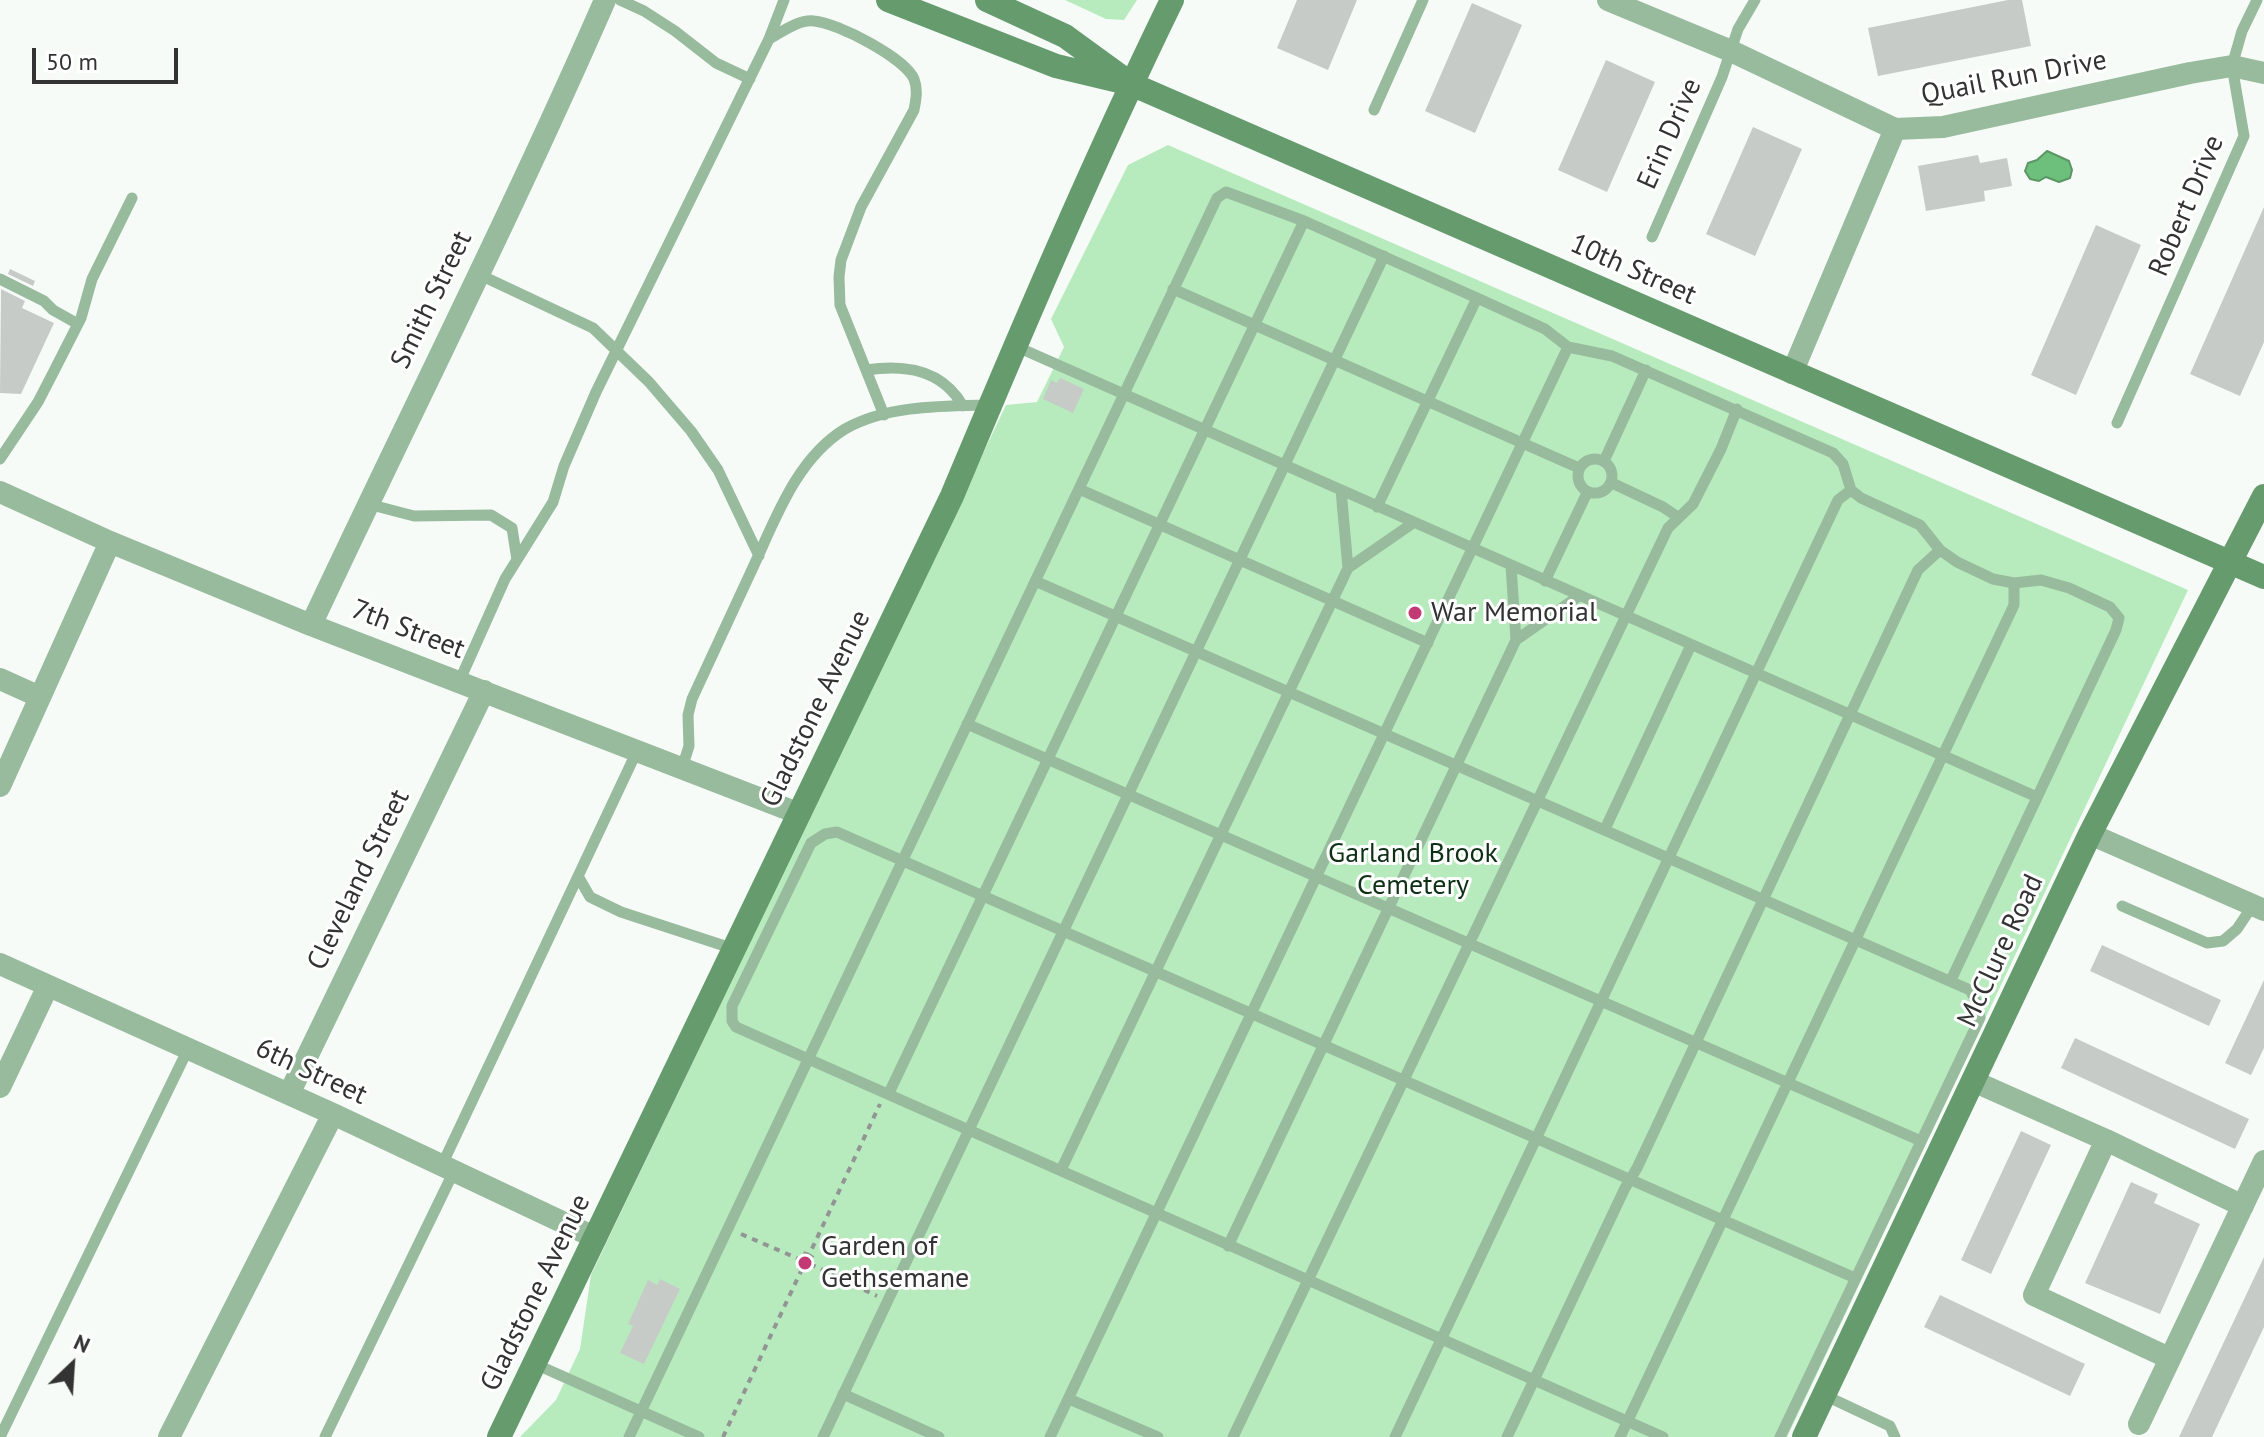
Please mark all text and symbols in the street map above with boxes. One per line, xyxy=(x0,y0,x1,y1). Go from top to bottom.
scale bar xyxy=(36,32,182,82)
street label: Quail Run Drive xyxy=(1918,44,2110,112)
text: 50 m xyxy=(46,46,98,77)
street label: Erin Drive xyxy=(1631,73,1709,195)
street label: Robert Drive xyxy=(2142,131,2232,281)
street label: Smith Street xyxy=(384,226,480,374)
street label: 10th Street xyxy=(1565,227,1701,313)
street label: 7th Street xyxy=(347,593,469,667)
place label: War Memorial xyxy=(1431,596,1597,630)
marker: War Memorial xyxy=(1406,604,1424,622)
street label: Gladstone Avenue xyxy=(754,605,878,813)
street label: Cleveland Street xyxy=(301,784,417,976)
park label: Garland Brook Cemetery xyxy=(1328,837,1498,903)
street label: McClure Road xyxy=(1951,869,2051,1033)
street label: 6th Street xyxy=(250,1032,372,1112)
street label: Gladstone Avenue xyxy=(474,1189,598,1397)
place label: Garden of Gethsemane xyxy=(821,1230,969,1296)
marker: Garden of Gethsemane xyxy=(796,1254,814,1272)
north arrow xyxy=(32,1325,112,1405)
text: N xyxy=(70,1328,95,1359)

